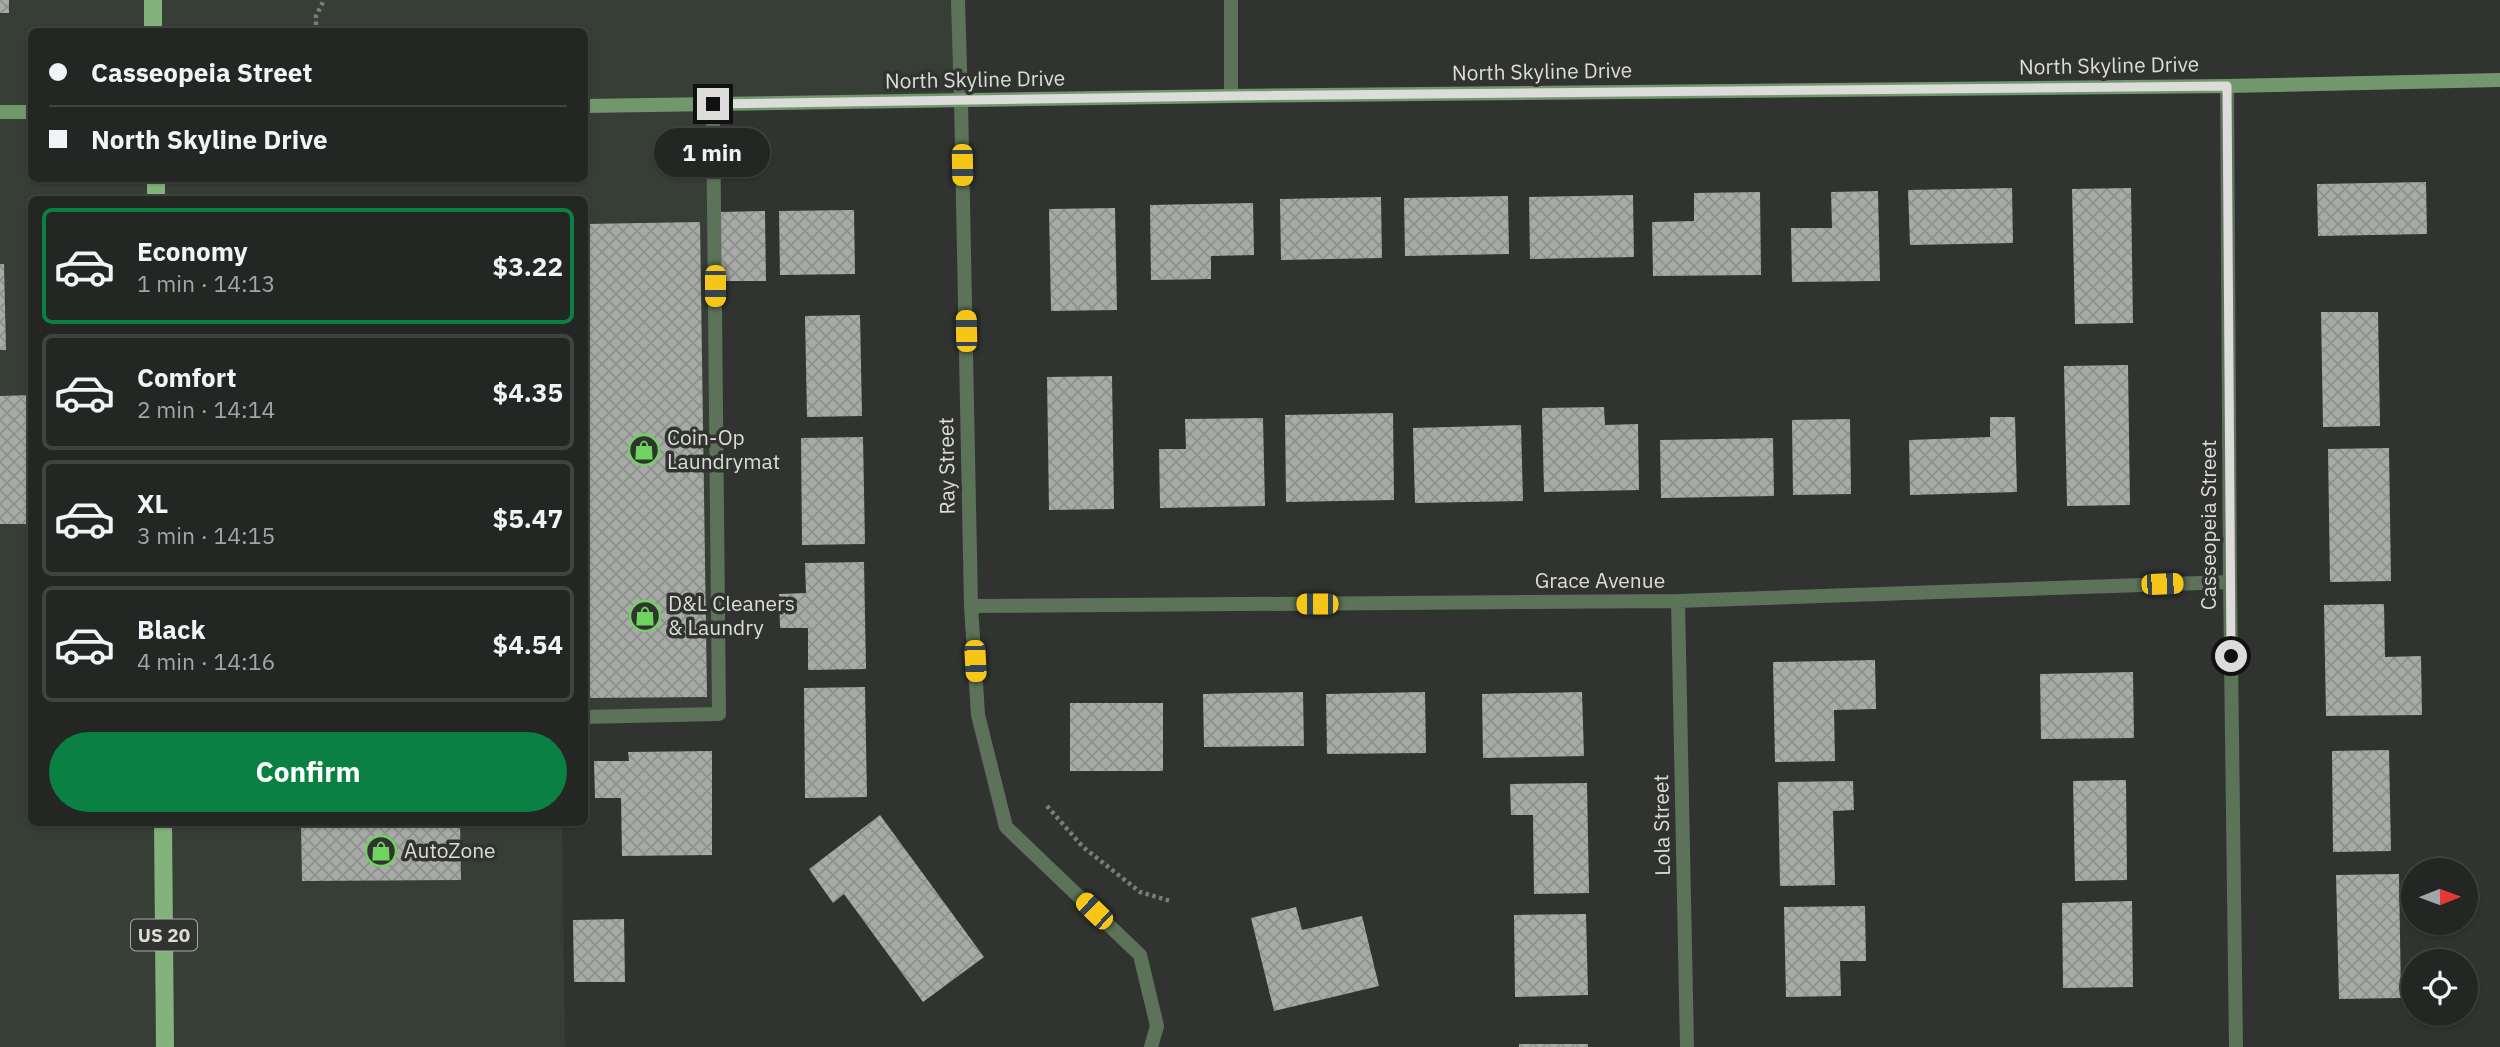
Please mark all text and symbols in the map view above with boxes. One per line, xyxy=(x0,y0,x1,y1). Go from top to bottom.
street label: North Skyline Drive xyxy=(2018,49,2199,81)
text: Casseopeia Street xyxy=(91,55,312,89)
street label: North Skyline Drive xyxy=(1451,55,1632,87)
street label: North Skyline Drive xyxy=(884,63,1065,95)
route end xyxy=(697,88,729,120)
text: North Skyline Drive xyxy=(91,122,328,156)
callout: 1 min xyxy=(655,128,771,178)
text: 1 min xyxy=(682,137,742,167)
car xyxy=(952,144,973,186)
text: Economy xyxy=(137,234,248,268)
icon: car xyxy=(53,235,116,298)
text: $3.22 xyxy=(493,249,563,283)
car xyxy=(705,265,726,307)
text: 1 min · 14:13 xyxy=(137,268,275,298)
car xyxy=(956,310,977,352)
text: Comfort xyxy=(137,360,236,394)
icon: car xyxy=(53,361,116,424)
text: $4.35 xyxy=(493,375,563,409)
text: 2 min · 14:14 xyxy=(137,394,275,424)
street label: Ray Street xyxy=(931,417,961,515)
place label: Coin-Op Laundrymat xyxy=(667,423,780,475)
shop icon: Coin-Op Laundrymat xyxy=(627,433,661,467)
street label: Casseopeia Street xyxy=(2194,440,2222,610)
text: XL xyxy=(137,486,168,520)
icon: car xyxy=(53,487,116,550)
text: $5.47 xyxy=(493,501,563,535)
text: 3 min · 14:15 xyxy=(137,520,275,550)
street label: Grace Avenue xyxy=(1535,566,1665,594)
car xyxy=(2141,573,2184,595)
place label: D&L Cleaners & Laundry xyxy=(668,589,795,641)
car xyxy=(1297,594,1339,615)
shop icon: D&L Cleaners & Laundry xyxy=(628,599,662,633)
text: Black xyxy=(137,612,205,646)
icon: car xyxy=(53,613,116,676)
text: $4.54 xyxy=(493,627,563,661)
car xyxy=(964,639,987,683)
route start xyxy=(2215,640,2247,672)
text: 4 min · 14:16 xyxy=(137,646,275,676)
button: Confirm xyxy=(49,732,567,812)
street label: Lola Street xyxy=(1646,774,1676,876)
shop icon: AutoZone xyxy=(364,834,398,868)
place label: AutoZone xyxy=(404,836,496,864)
north arrow xyxy=(2401,858,2478,934)
map controls xyxy=(2401,858,2478,1026)
car xyxy=(1072,889,1117,933)
road number: US 20 xyxy=(131,920,197,951)
button: locate xyxy=(2401,949,2478,1026)

